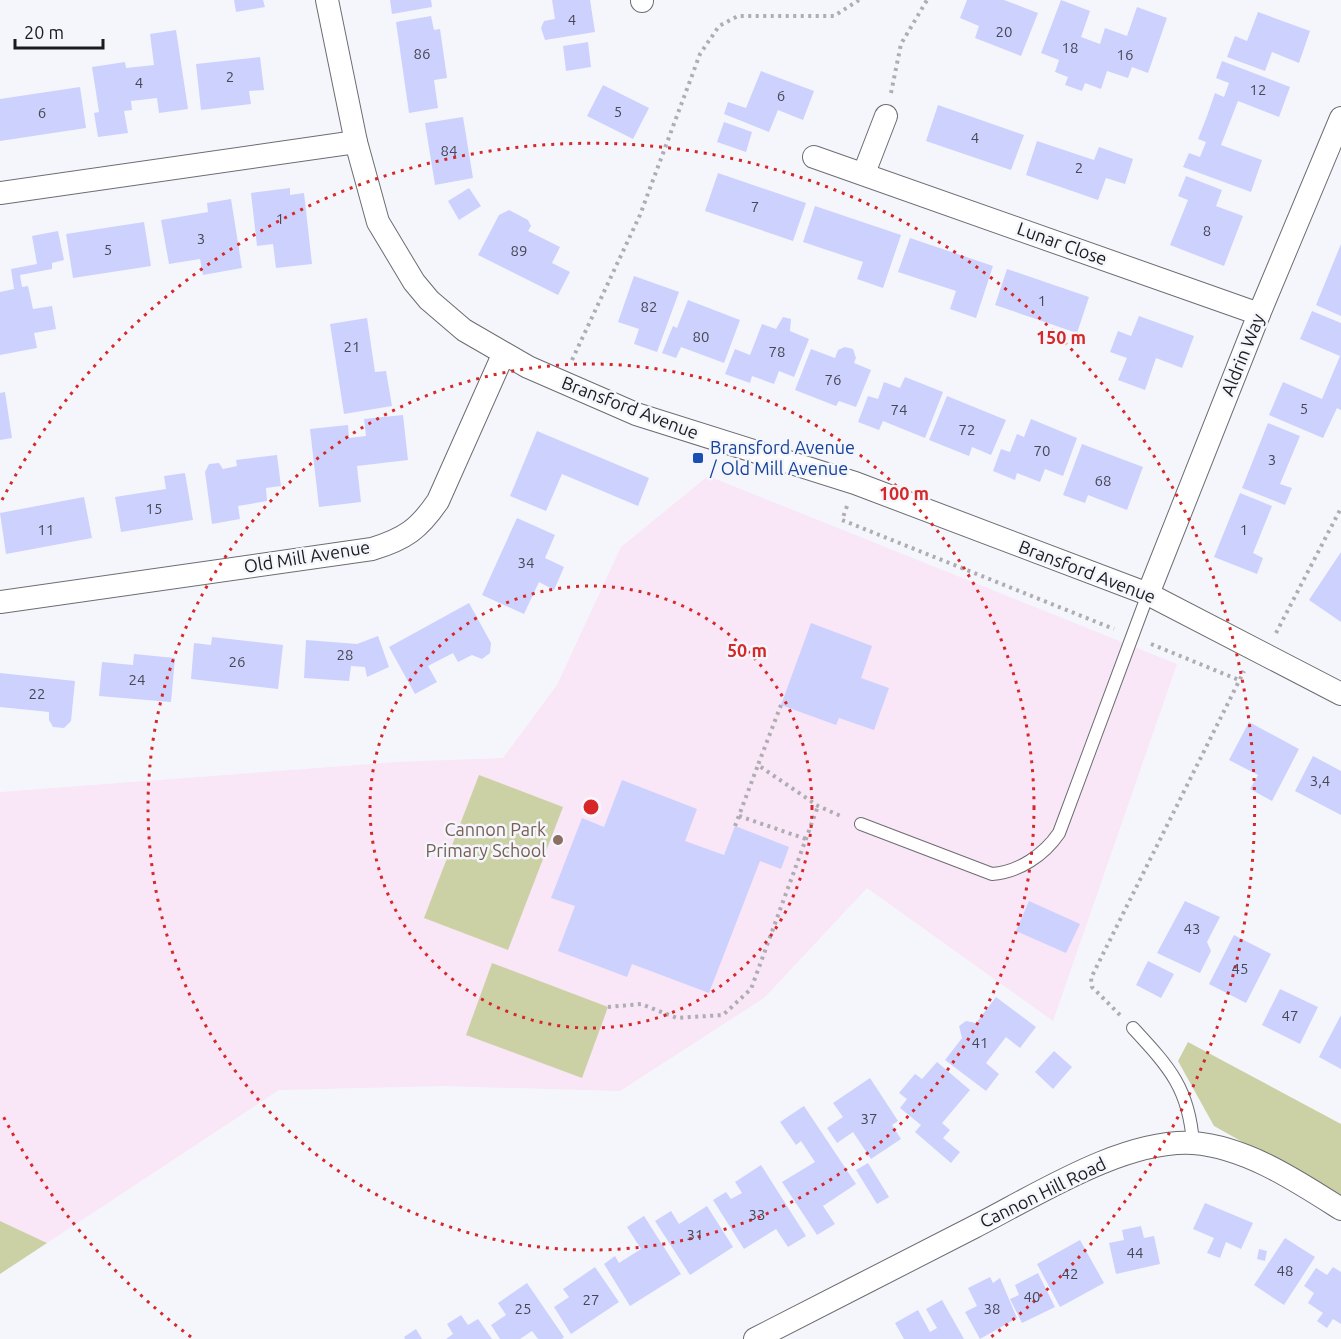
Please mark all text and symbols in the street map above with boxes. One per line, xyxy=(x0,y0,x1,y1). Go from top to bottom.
house number: 4 xyxy=(568,11,576,28)
scale bar xyxy=(15,12,104,50)
text: 20 m xyxy=(24,22,64,42)
house number: 20 xyxy=(996,23,1012,40)
house number: 18 xyxy=(1062,39,1078,56)
house number: 86 xyxy=(414,45,430,62)
house number: 16 xyxy=(1117,46,1133,63)
house number: 2 xyxy=(226,68,234,85)
house number: 4 xyxy=(135,74,143,91)
house number: 12 xyxy=(1250,81,1266,98)
house number: 6 xyxy=(777,87,785,104)
house number: 5 xyxy=(614,103,622,120)
house number: 6 xyxy=(38,104,46,121)
house number: 4 xyxy=(971,129,979,146)
house number: 84 xyxy=(441,142,457,159)
house number: 2 xyxy=(1075,159,1083,176)
house number: 7 xyxy=(751,198,759,215)
house number: 1 xyxy=(276,210,284,227)
street label: Lunar Close xyxy=(1015,218,1110,269)
house number: 8 xyxy=(1203,222,1211,239)
house number: 3 xyxy=(197,230,205,247)
house number: 5 xyxy=(104,241,112,258)
house number: 89 xyxy=(511,242,527,259)
house number: 1 xyxy=(1038,292,1046,309)
house number: 82 xyxy=(641,298,657,315)
street label: Aldrin Way xyxy=(1217,310,1268,399)
text: 150 m xyxy=(1036,327,1086,347)
house number: 80 xyxy=(693,328,709,345)
house number: 21 xyxy=(344,338,360,355)
house number: 78 xyxy=(769,343,785,360)
house number: 76 xyxy=(825,371,841,388)
street label: Bransford Avenue xyxy=(559,372,702,442)
house number: 5 xyxy=(1300,400,1308,417)
house number: 74 xyxy=(891,401,907,418)
house number: 72 xyxy=(959,421,975,438)
place label: Bransford Avenue / Old Mill Avenue xyxy=(709,437,855,478)
house number: 70 xyxy=(1034,442,1050,459)
marker: Bransford Avenue / Old Mill Avenue xyxy=(691,451,705,465)
house number: 3 xyxy=(1268,451,1276,468)
house number: 68 xyxy=(1095,472,1111,489)
text: 100 m xyxy=(879,483,929,503)
house number: 15 xyxy=(146,500,162,517)
house number: 11 xyxy=(38,521,54,538)
house number: 1 xyxy=(1240,521,1248,538)
street label: Old Mill Avenue xyxy=(242,536,371,576)
street label: Bransford Avenue xyxy=(1016,536,1159,606)
house number: 34 xyxy=(518,554,534,571)
text: 50 m xyxy=(727,640,767,660)
house number: 28 xyxy=(337,646,353,663)
house number: 26 xyxy=(229,653,245,670)
house number: 24 xyxy=(129,671,145,688)
house number: 22 xyxy=(29,685,45,702)
house number: 3,4 xyxy=(1310,772,1330,789)
centre of rings xyxy=(581,797,601,817)
place label: Cannon Park Primary School xyxy=(425,819,546,860)
marker: Cannon Park Primary School xyxy=(551,833,565,847)
house number: 43 xyxy=(1184,920,1200,937)
house number: 45 xyxy=(1232,960,1248,977)
house number: 47 xyxy=(1282,1007,1298,1024)
house number: 41 xyxy=(972,1034,988,1051)
house number: 37 xyxy=(861,1110,877,1127)
street label: Cannon Hill Road xyxy=(976,1153,1109,1231)
house number: 33 xyxy=(749,1206,765,1223)
house number: 31 xyxy=(687,1226,703,1243)
house number: 44 xyxy=(1127,1244,1143,1261)
house number: 48 xyxy=(1277,1262,1293,1279)
house number: 42 xyxy=(1062,1265,1078,1282)
house number: 40 xyxy=(1024,1288,1040,1305)
house number: 27 xyxy=(583,1291,599,1308)
house number: 25 xyxy=(515,1300,531,1317)
house number: 38 xyxy=(984,1300,1000,1317)

